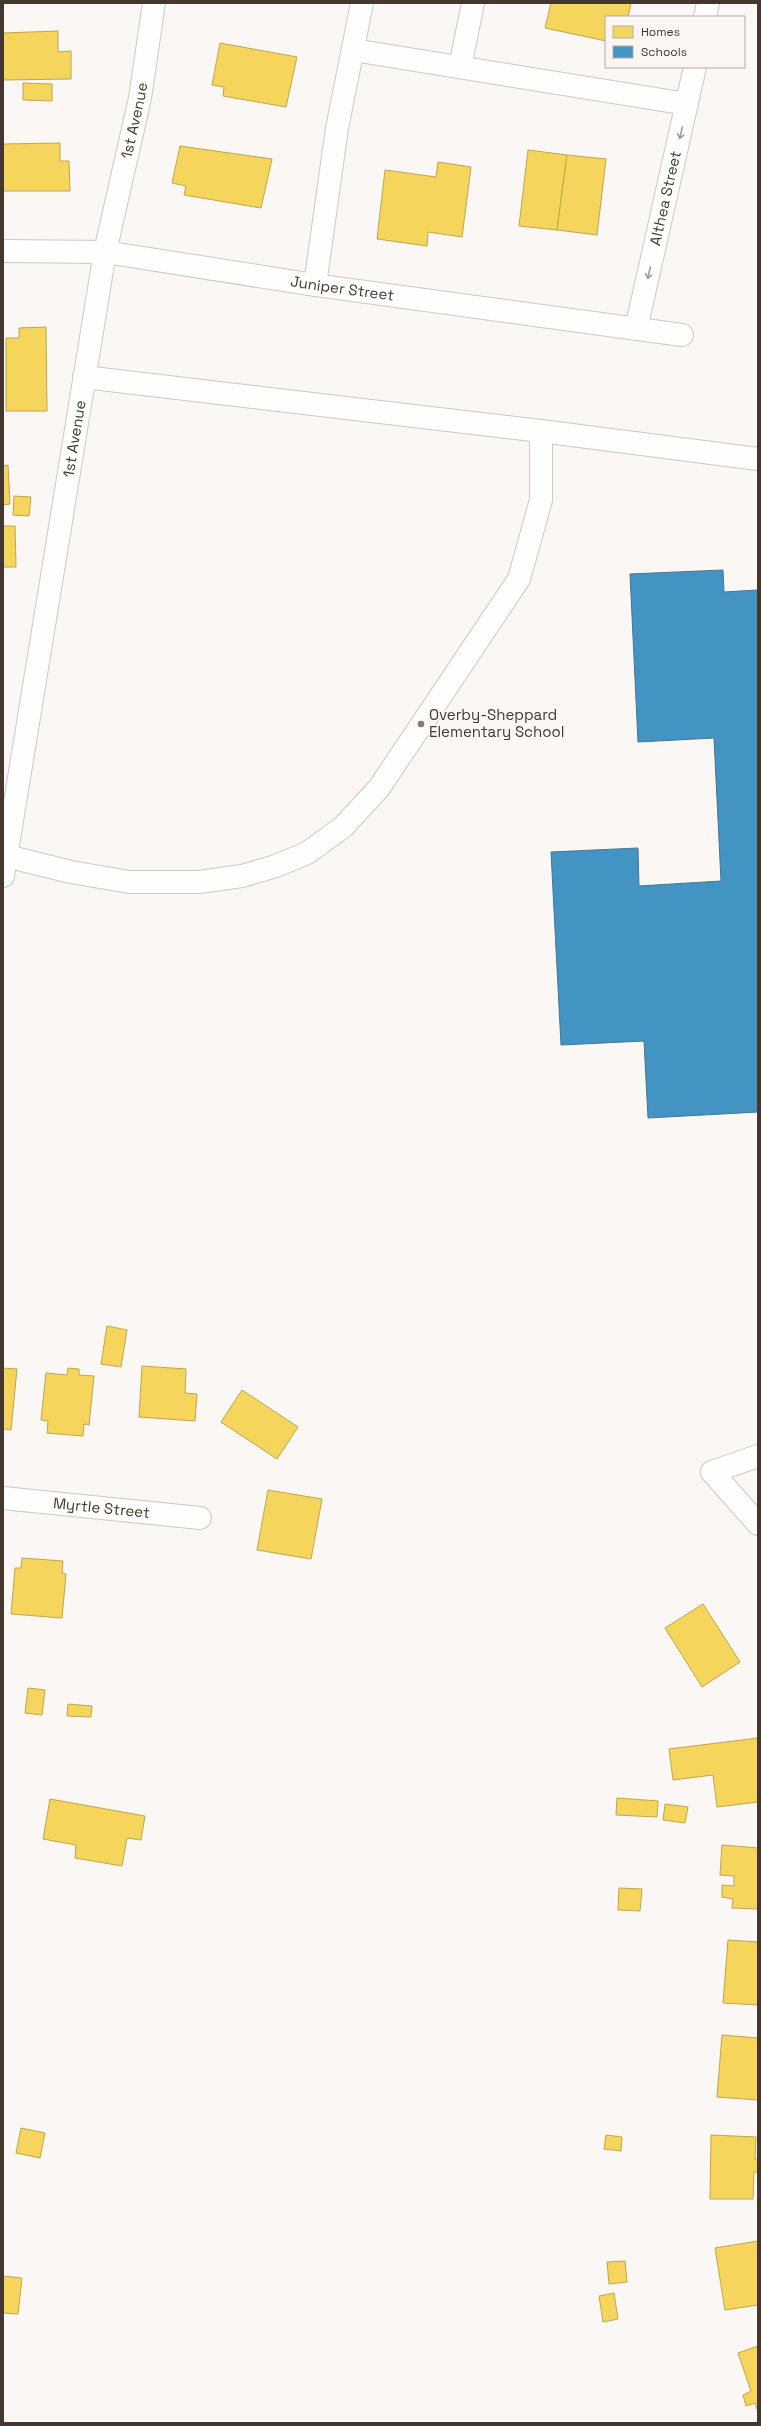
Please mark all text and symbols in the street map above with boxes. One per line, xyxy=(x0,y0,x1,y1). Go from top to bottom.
legend xyxy=(605,16,745,68)
text: Homes xyxy=(641,24,680,40)
text: Schools xyxy=(641,44,687,60)
street label: 1st Avenue xyxy=(117,81,151,160)
one-way arrow xyxy=(677,126,685,139)
street label: Althea Street xyxy=(645,149,685,247)
one-way arrow xyxy=(644,266,652,279)
street label: Juniper Street xyxy=(289,271,395,305)
street label: 1st Avenue xyxy=(58,399,90,479)
place label: Overby-Sheppard Elementary School xyxy=(429,705,565,741)
marker: Overby-Sheppard Elementary School xyxy=(416,719,426,729)
street label: Myrtle Street xyxy=(52,1493,151,1522)

